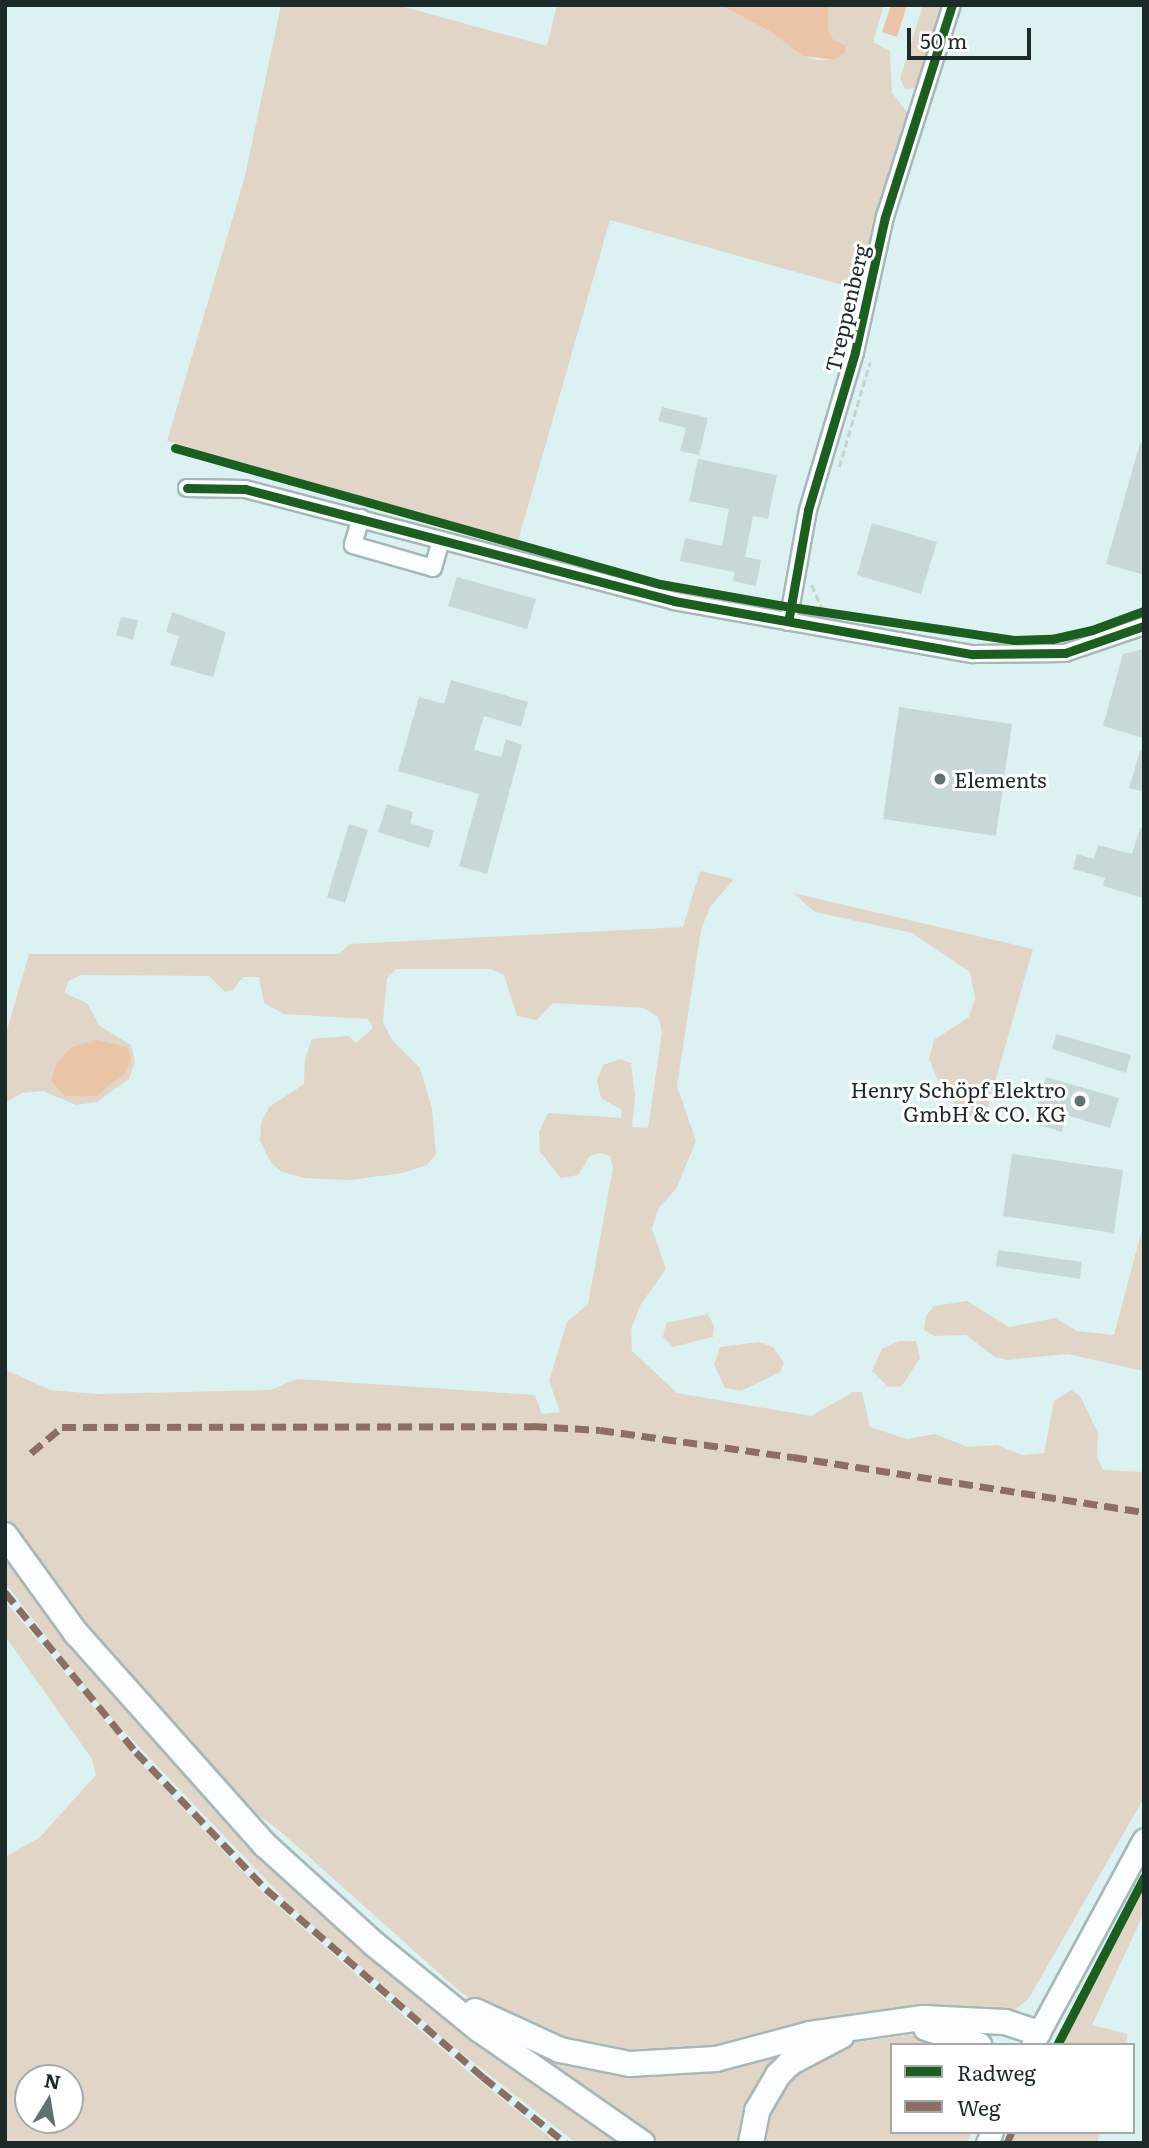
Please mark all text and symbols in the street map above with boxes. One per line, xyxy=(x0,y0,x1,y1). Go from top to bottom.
scale bar xyxy=(911,14,1035,58)
text: 50 m xyxy=(920,24,967,55)
street label: Treppenberg xyxy=(819,242,873,374)
place label: Elements xyxy=(954,766,1047,792)
marker: Elements xyxy=(932,771,948,787)
place label: Henry Schöpf Elektro GmbH & CO. KG xyxy=(850,1076,1066,1126)
marker: Henry Schöpf Elektro GmbH & CO. KG xyxy=(1072,1093,1088,1109)
legend xyxy=(890,2043,1135,2134)
text: Radweg xyxy=(957,2056,1036,2087)
north arrow xyxy=(14,2064,84,2134)
text: N xyxy=(42,2065,63,2096)
text: Weg xyxy=(957,2091,1001,2122)

